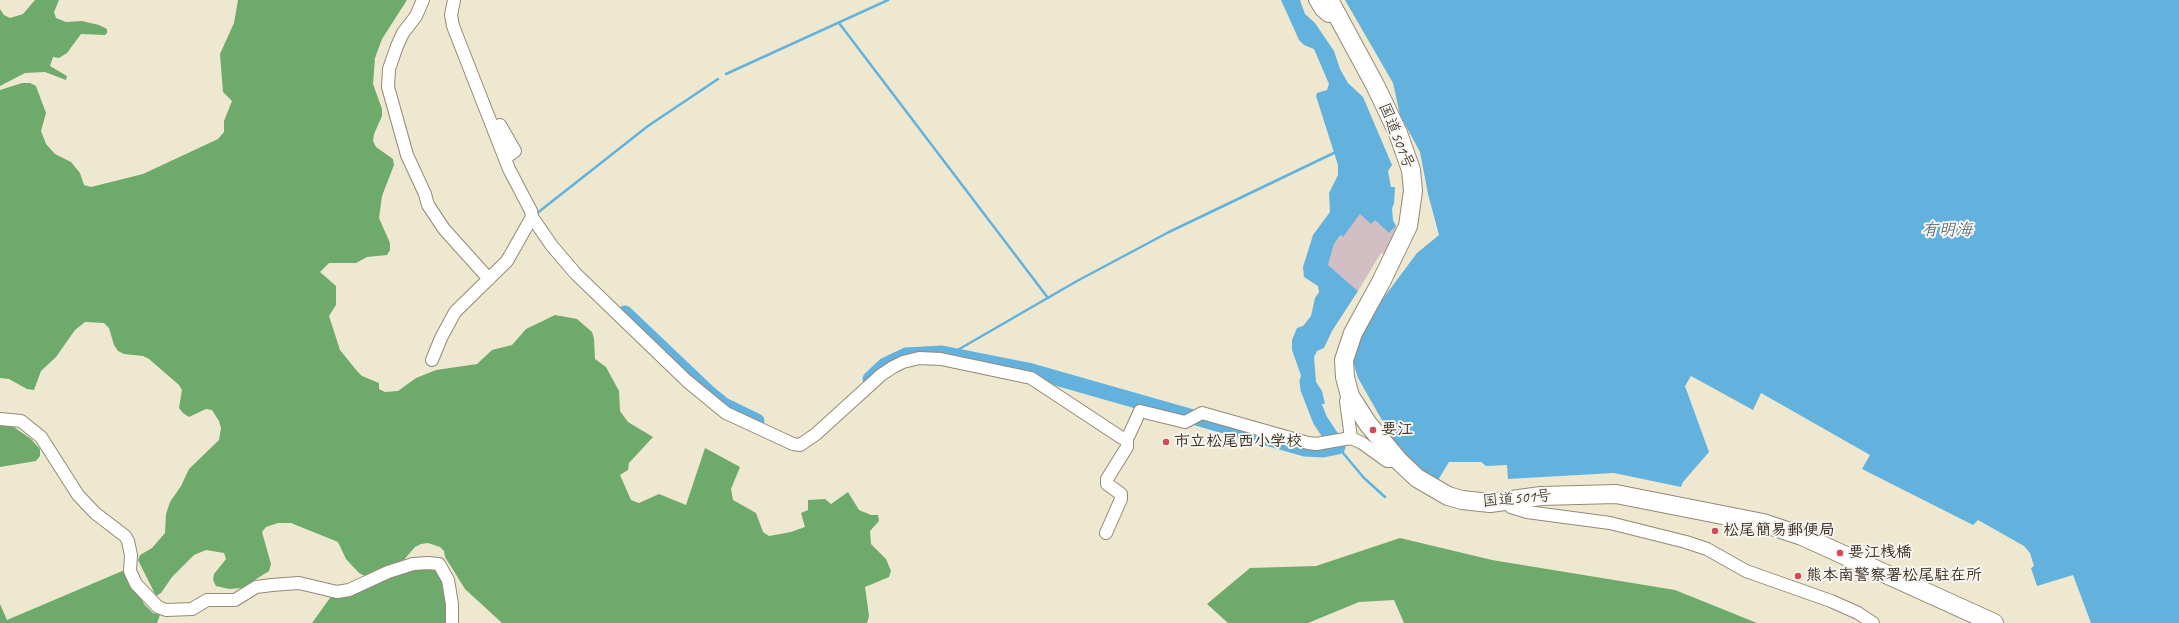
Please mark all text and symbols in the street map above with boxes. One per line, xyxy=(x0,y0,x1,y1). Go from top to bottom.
street label: 国道501号 xyxy=(1374,100,1418,172)
water label: 有明海 xyxy=(1922,221,1972,241)
place label: 要江 xyxy=(1381,420,1413,440)
marker: 要江 xyxy=(1368,425,1378,435)
place label: 市立松尾西小学校 xyxy=(1174,432,1302,452)
marker: 市立松尾西小学校 xyxy=(1161,437,1171,447)
street label: 国道501号 xyxy=(1481,486,1553,512)
place label: 松尾簡易郵便局 xyxy=(1723,521,1835,541)
marker: 松尾簡易郵便局 xyxy=(1710,526,1720,536)
place label: 要江桟橋 xyxy=(1848,543,1912,563)
marker: 要江桟橋 xyxy=(1835,548,1845,558)
place label: 熊本南警察署松尾駐在所 xyxy=(1806,566,1982,586)
marker: 熊本南警察署松尾駐在所 xyxy=(1793,571,1803,581)

